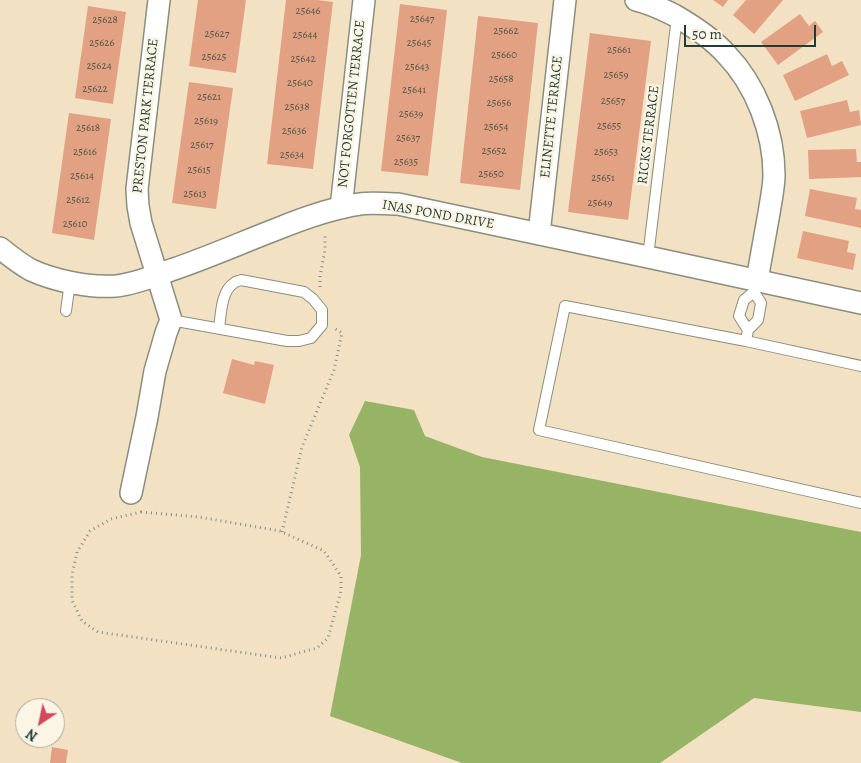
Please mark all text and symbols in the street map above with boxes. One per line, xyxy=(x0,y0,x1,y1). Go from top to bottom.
house number: 25646 xyxy=(295,4,321,18)
house number: 25647 xyxy=(410,12,434,26)
house number: 25628 xyxy=(92,13,118,27)
scale bar xyxy=(686,15,818,47)
street label: NOT FORGOTTEN TERRACE xyxy=(335,19,369,189)
house number: 25662 xyxy=(493,24,519,38)
text: 50 m xyxy=(692,24,722,44)
house number: 25627 xyxy=(205,27,229,41)
house number: 25644 xyxy=(292,28,318,42)
house number: 25626 xyxy=(89,36,115,50)
house number: 25645 xyxy=(407,36,431,50)
street label: PRESTON PARK TERRACE xyxy=(130,38,162,194)
house number: 25661 xyxy=(607,43,631,57)
house number: 25660 xyxy=(491,48,517,62)
house number: 25625 xyxy=(202,50,226,64)
house number: 25642 xyxy=(290,52,316,66)
street label: ELINETTE TERRACE xyxy=(537,55,567,179)
house number: 25624 xyxy=(86,59,112,73)
house number: 25643 xyxy=(405,60,429,74)
house number: 25659 xyxy=(604,68,628,82)
house number: 25658 xyxy=(488,72,514,86)
house number: 25640 xyxy=(287,76,313,90)
house number: 25622 xyxy=(82,82,108,96)
house number: 25641 xyxy=(402,83,426,97)
street label: RICKS TERRACE xyxy=(635,85,663,185)
house number: 25621 xyxy=(197,90,221,104)
house number: 25657 xyxy=(601,94,625,108)
house number: 25656 xyxy=(487,96,511,110)
house number: 25638 xyxy=(285,100,309,114)
house number: 25639 xyxy=(399,107,423,121)
house number: 25619 xyxy=(194,114,218,128)
house number: 25655 xyxy=(597,119,621,133)
house number: 25654 xyxy=(484,120,508,134)
house number: 25618 xyxy=(76,121,100,135)
house number: 25636 xyxy=(282,124,306,138)
house number: 25637 xyxy=(396,131,420,145)
house number: 25617 xyxy=(190,138,214,152)
house number: 25652 xyxy=(482,144,506,158)
house number: 25616 xyxy=(73,145,97,159)
house number: 25653 xyxy=(594,145,618,159)
house number: 25634 xyxy=(280,148,304,162)
house number: 25635 xyxy=(394,155,418,169)
house number: 25615 xyxy=(187,163,211,177)
house number: 25650 xyxy=(478,167,504,181)
house number: 25614 xyxy=(70,169,94,183)
house number: 25651 xyxy=(591,171,615,185)
house number: 25613 xyxy=(183,187,207,201)
house number: 25612 xyxy=(66,193,90,207)
house number: 25649 xyxy=(587,196,613,210)
street label: INAS POND DRIVE xyxy=(381,197,495,233)
house number: 25610 xyxy=(63,217,87,231)
north arrow xyxy=(15,698,65,748)
text: N xyxy=(22,724,41,746)

